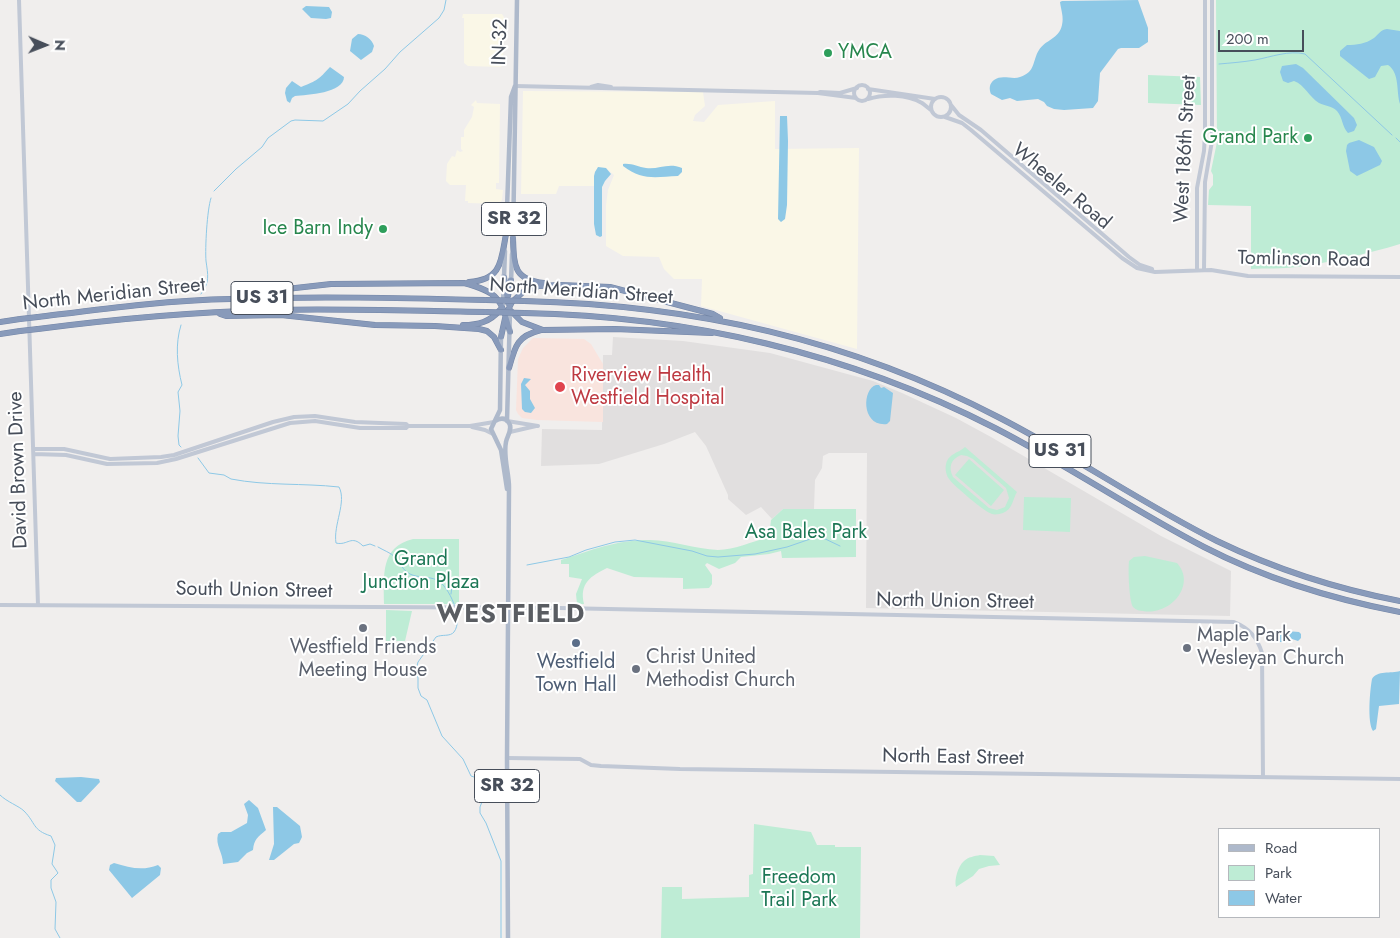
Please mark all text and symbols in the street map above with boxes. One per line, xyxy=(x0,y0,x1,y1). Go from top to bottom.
street label: IN-32 xyxy=(488,18,514,66)
north arrow xyxy=(20,20,70,70)
scale bar xyxy=(1220,20,1306,52)
text: 200 m xyxy=(1226,28,1269,50)
text: N xyxy=(50,40,70,51)
place label: YMCA xyxy=(838,41,892,65)
marker: YMCA xyxy=(822,47,834,59)
street label: West 186th Street xyxy=(1170,75,1202,223)
place label: Grand Park xyxy=(1202,126,1298,150)
marker: Grand Park xyxy=(1302,132,1314,144)
street label: Wheeler Road xyxy=(1007,139,1115,235)
road number: SR 32 xyxy=(482,202,546,235)
place label: Ice Barn Indy xyxy=(263,217,373,241)
marker: Ice Barn Indy xyxy=(377,223,389,235)
street label: Tomlinson Road xyxy=(1237,247,1371,273)
street label: North Meridian Street xyxy=(21,273,207,317)
street label: North Meridian Street xyxy=(489,274,673,310)
road number: US 31 xyxy=(231,282,293,314)
place label: Riverview Health Westfield Hospital xyxy=(571,364,724,411)
marker: Riverview Health Westfield Hospital xyxy=(553,380,567,394)
street label: David Brown Drive xyxy=(4,391,34,549)
road number: US 31 xyxy=(1029,434,1091,468)
park label: Asa Bales Park xyxy=(745,521,867,545)
park label: Grand Junction Plaza xyxy=(363,548,479,595)
street label: South Union Street xyxy=(175,578,333,604)
street label: North Union Street xyxy=(876,589,1034,615)
district label: WESTFIELD xyxy=(435,601,587,631)
marker: Westfield Friends Meeting House xyxy=(357,622,369,634)
place label: Maple Park Wesleyan Church xyxy=(1197,624,1344,671)
place label: Westfield Friends Meeting House xyxy=(290,636,436,683)
marker: Westfield Town Hall xyxy=(570,637,582,649)
marker: Maple Park Wesleyan Church xyxy=(1181,642,1193,654)
place label: Christ United Methodist Church xyxy=(646,646,795,693)
place label: Westfield Town Hall xyxy=(535,651,617,698)
marker: Christ United Methodist Church xyxy=(630,663,642,675)
street label: North East Street xyxy=(882,745,1024,771)
road number: SR 32 xyxy=(474,769,540,802)
legend xyxy=(1218,828,1380,918)
text: Road xyxy=(1265,837,1297,859)
text: Park xyxy=(1265,862,1292,884)
park label: Freedom Trail Park xyxy=(761,866,837,913)
text: Water xyxy=(1265,887,1302,909)

